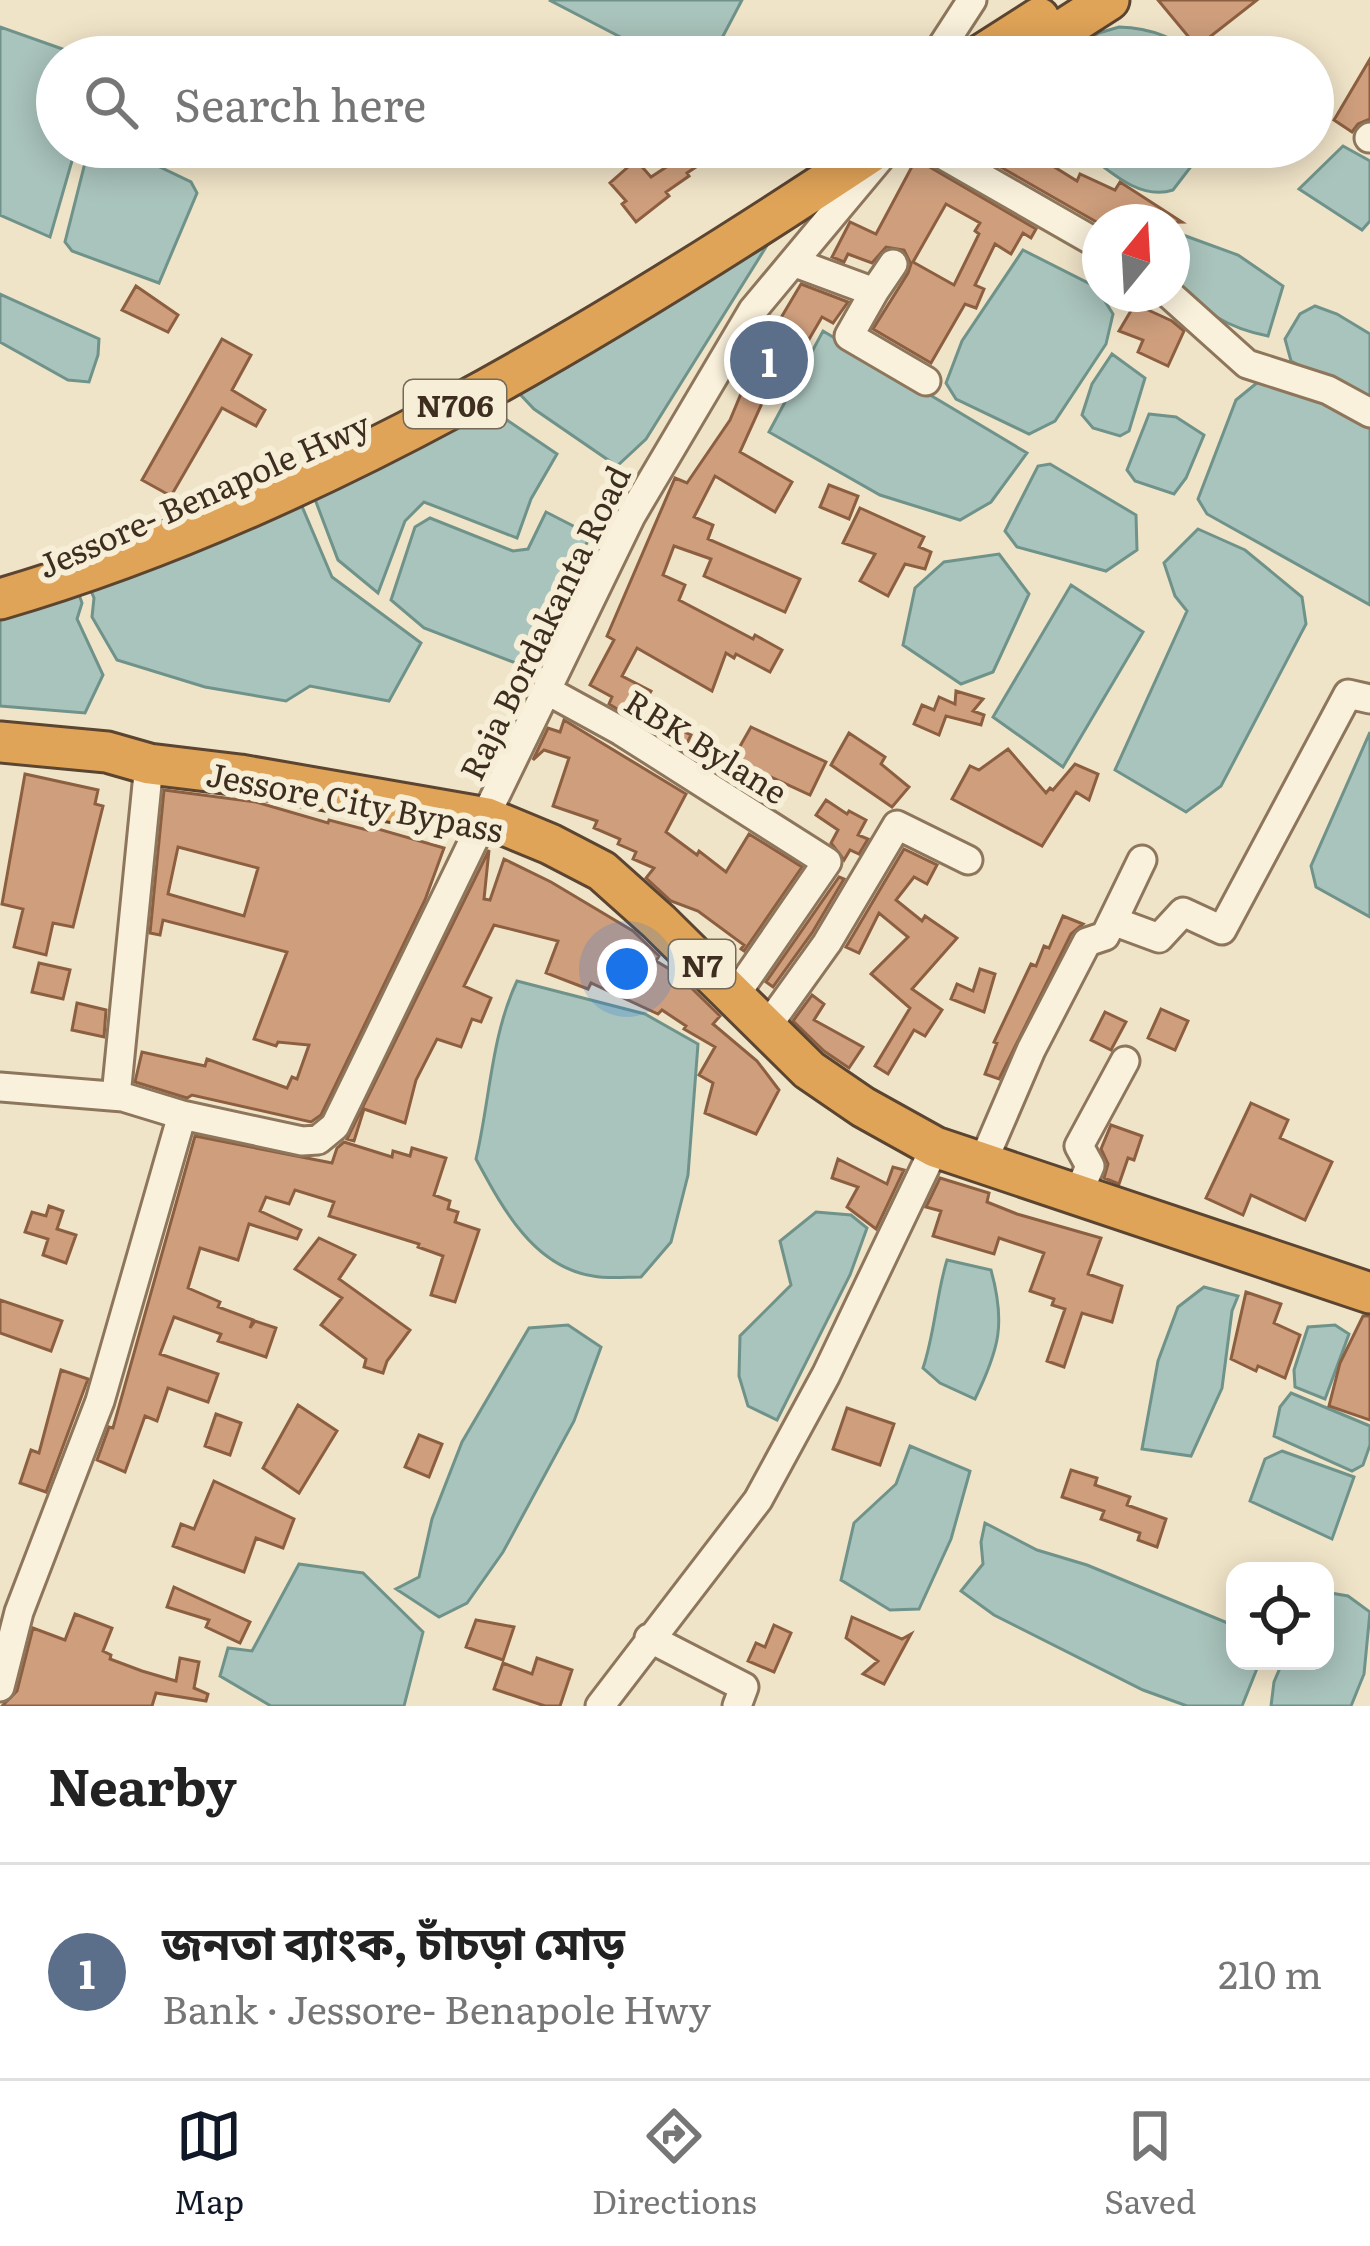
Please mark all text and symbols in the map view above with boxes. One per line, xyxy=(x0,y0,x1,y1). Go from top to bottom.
search box xyxy=(36,36,1334,168)
icon: search xyxy=(78,69,144,135)
text: Search here xyxy=(174,69,426,136)
north arrow xyxy=(1082,204,1190,312)
pin: 1 xyxy=(730,315,808,405)
road number: N706 xyxy=(404,380,506,428)
street label: Jessore- Benapole Hwy xyxy=(29,398,377,588)
street label: Raja Bordakanta Road xyxy=(445,456,641,788)
street label: RBK Bylane xyxy=(616,676,798,814)
street label: Jessore City Bypass xyxy=(202,747,508,853)
your location xyxy=(597,939,657,999)
road number: N7 xyxy=(669,940,735,988)
map controls xyxy=(1226,1562,1334,1670)
button: locate xyxy=(1226,1562,1334,1670)
text: Nearby xyxy=(48,1746,237,1822)
text: জনতা ব্যাংক, চাঁচড়া মোড় xyxy=(162,1907,625,1974)
text: 1 xyxy=(79,1943,95,2001)
text: 210 m xyxy=(1218,1943,1322,2001)
text: Bank · Jessore- Benapole Hwy xyxy=(162,1978,711,2036)
tab: Map xyxy=(174,2103,244,2224)
tab: Directions xyxy=(592,2103,757,2224)
tab: Saved xyxy=(1104,2103,1196,2224)

